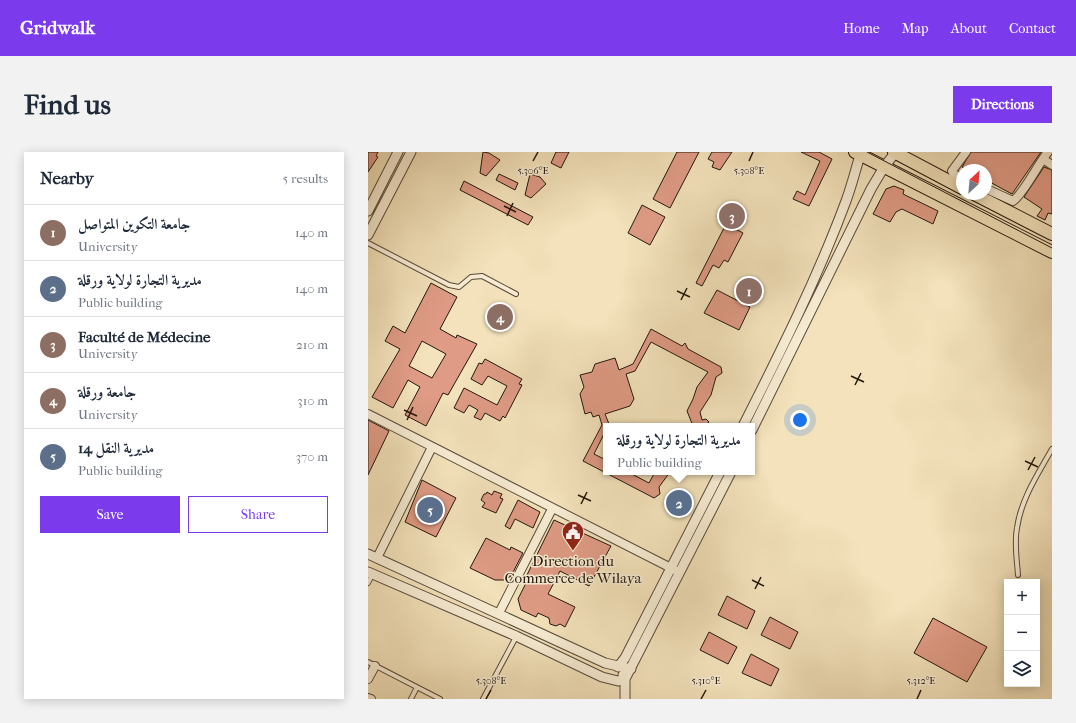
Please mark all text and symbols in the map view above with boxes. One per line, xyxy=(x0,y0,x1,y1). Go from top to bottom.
text: Gridwalk xyxy=(20,17,95,39)
text: Home xyxy=(843,20,880,37)
text: Map xyxy=(902,20,929,37)
text: About xyxy=(951,20,987,37)
text: Contact xyxy=(1009,20,1056,37)
button: Directions xyxy=(953,86,1052,123)
text: Find us xyxy=(24,88,111,121)
north arrow xyxy=(956,164,992,200)
text: 5.306°E xyxy=(517,165,549,177)
text: 5.308°E xyxy=(734,165,764,177)
text: Nearby xyxy=(40,168,94,188)
text: 5 results xyxy=(283,171,328,186)
pin: 3 xyxy=(719,201,745,231)
text: جامعة التكوين المتواصل xyxy=(78,215,190,233)
text: 1 xyxy=(51,225,55,240)
text: 140 m xyxy=(295,225,328,240)
text: University xyxy=(78,239,138,254)
text: مديرية التجارة لولاية ورقلة xyxy=(78,271,202,289)
pin: 1 xyxy=(736,276,762,306)
text: 2 xyxy=(50,281,56,296)
text: 140 m xyxy=(295,281,328,296)
text: Public building xyxy=(78,295,163,310)
pin: 4 xyxy=(487,302,513,332)
text: Faculté de Médecine xyxy=(78,328,211,346)
text: 3 xyxy=(50,337,56,352)
text: 210 m xyxy=(296,337,328,352)
text: University xyxy=(78,346,138,361)
text: جامعة ورقلة xyxy=(78,383,136,401)
text: 4 xyxy=(49,393,57,408)
text: 310 m xyxy=(297,393,328,408)
text: University xyxy=(78,407,138,422)
your location xyxy=(790,410,810,430)
popup xyxy=(603,423,755,475)
text: مديرية التجارة لولاية ورقلة xyxy=(617,431,741,449)
text: مديرية النقل 14 xyxy=(78,439,154,457)
text: 5 xyxy=(50,449,56,464)
text: 370 m xyxy=(296,449,328,464)
text: Public building xyxy=(617,455,702,470)
text: Public building xyxy=(78,463,163,478)
pin: 2 xyxy=(666,488,692,518)
pin: 5 xyxy=(417,495,443,525)
button: Save xyxy=(40,496,180,533)
button: Share xyxy=(188,496,328,533)
public building icon: Direction du Commerce de Wilaya xyxy=(560,519,586,552)
place label: Direction du Commerce de Wilaya xyxy=(505,552,643,587)
map controls xyxy=(1004,579,1040,687)
button: + xyxy=(1004,579,1040,615)
button: − xyxy=(1004,615,1040,651)
button: layers xyxy=(1004,651,1040,687)
text: 5.308°E xyxy=(476,675,506,687)
text: 5.310°E xyxy=(691,675,721,687)
text: 5.312°E xyxy=(907,675,935,687)

